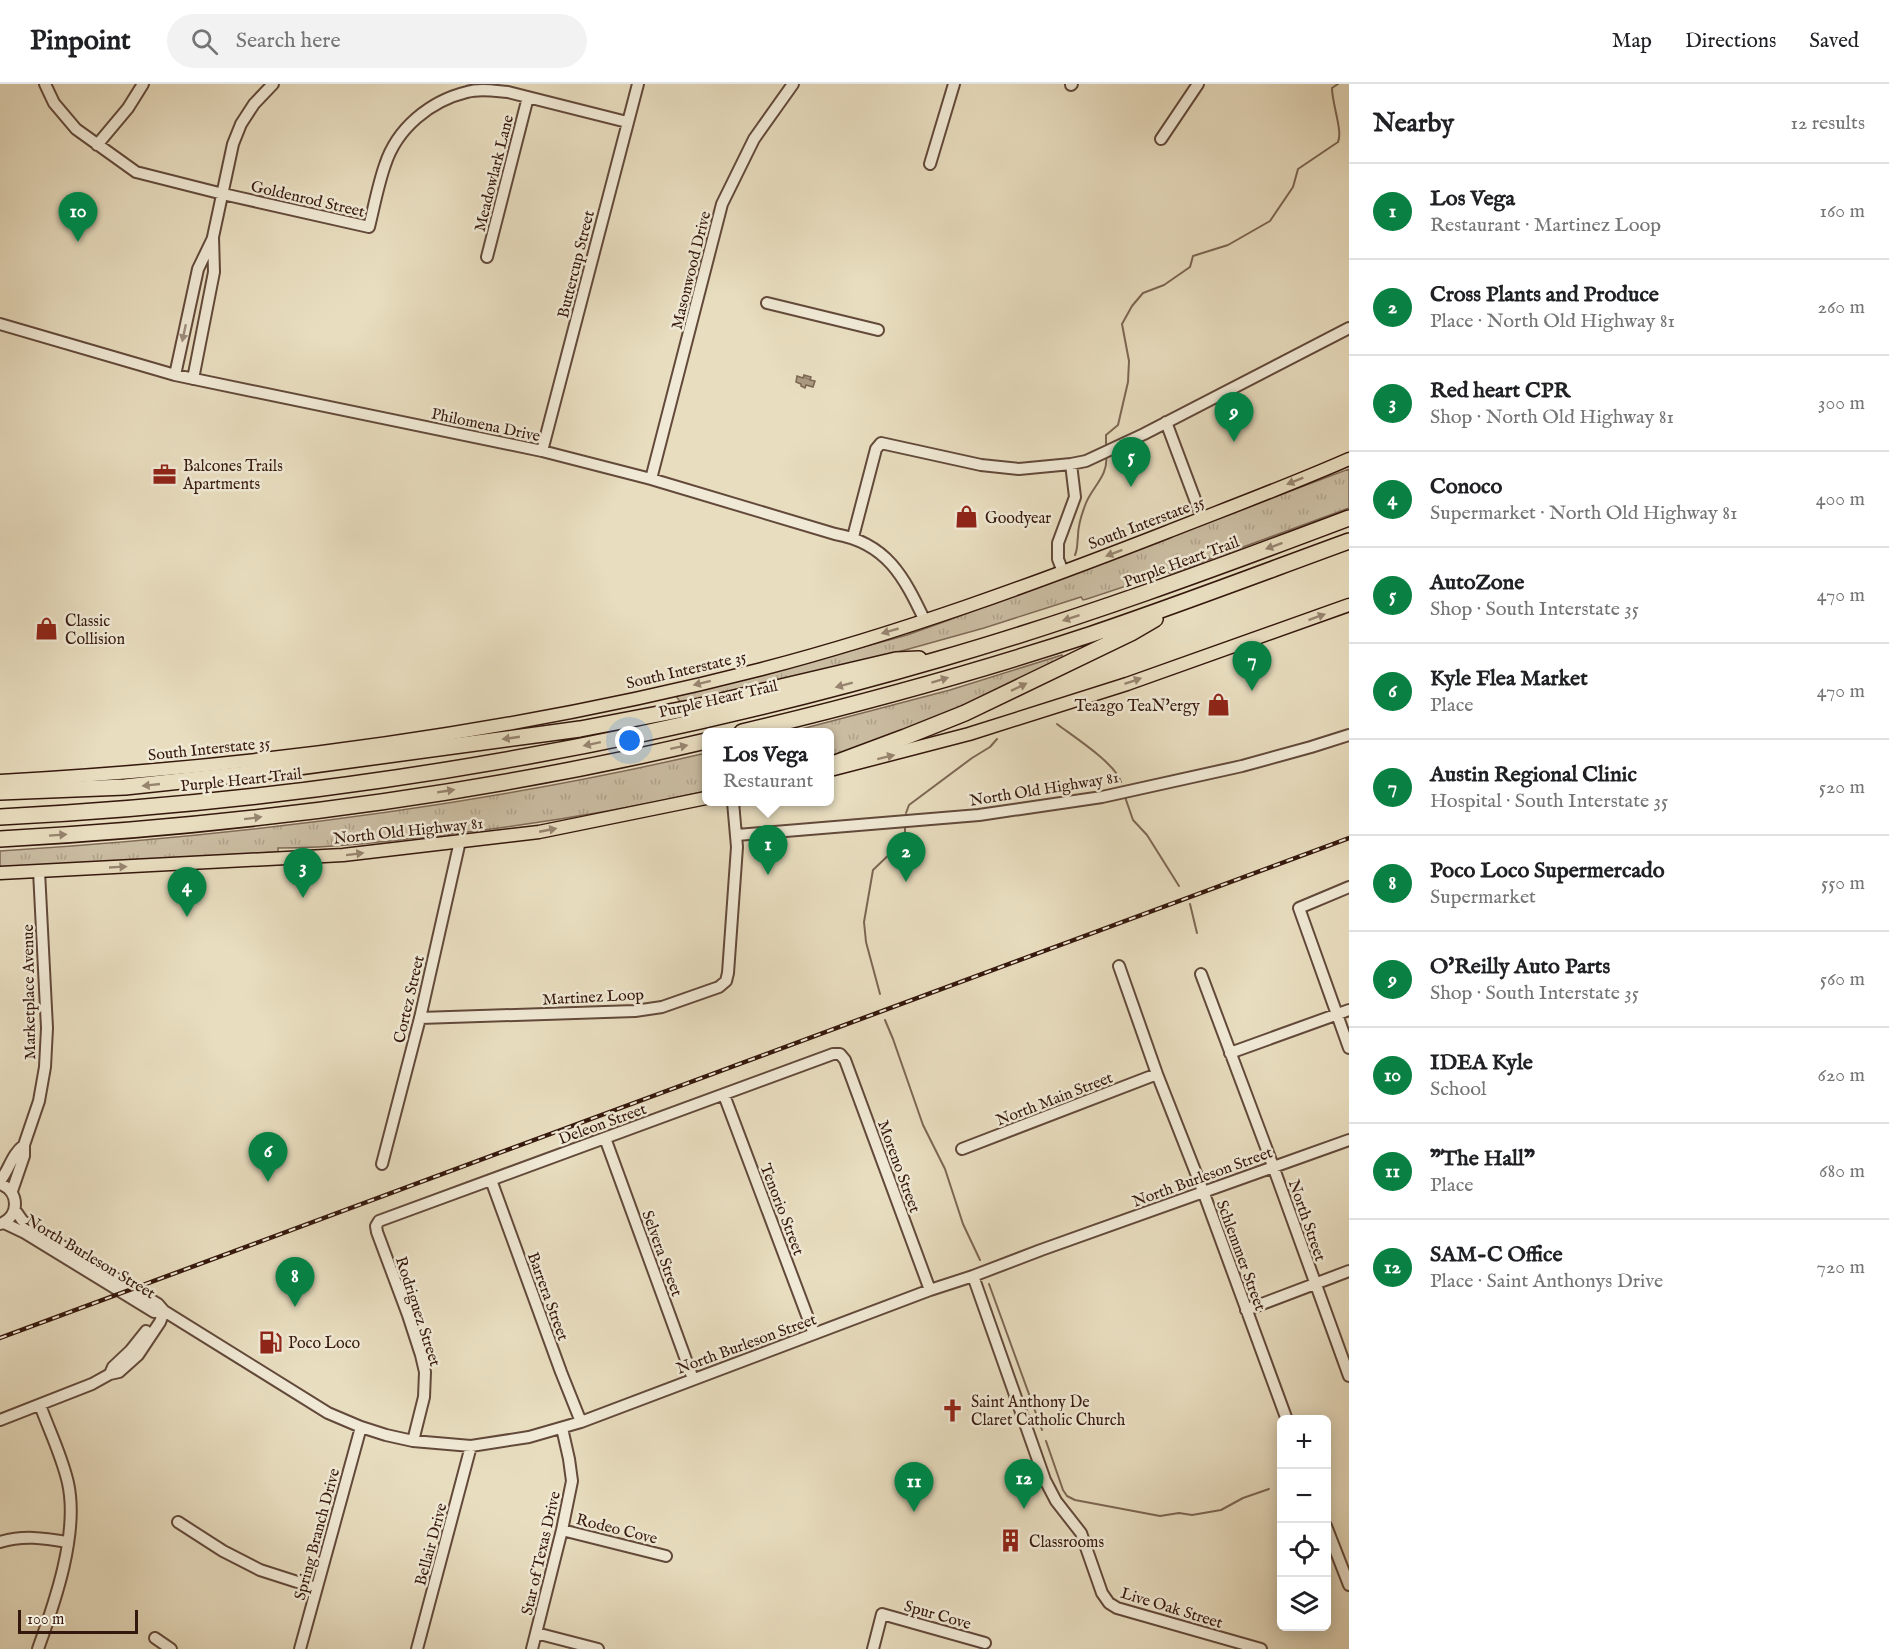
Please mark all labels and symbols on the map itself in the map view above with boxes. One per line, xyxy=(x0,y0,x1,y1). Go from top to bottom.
street label: Meadowlark Lane xyxy=(471,113,519,234)
street label: Goldenrod Street xyxy=(249,177,367,223)
pin: 10 xyxy=(58,192,98,242)
street label: Buttercup Street xyxy=(554,208,600,320)
street label: Masonwood Drive xyxy=(668,209,716,332)
one-way arrow xyxy=(179,324,189,342)
pin: 9 xyxy=(1214,392,1254,442)
street label: Philomena Drive xyxy=(429,405,542,447)
pin: 5 xyxy=(1112,438,1150,487)
place label: Balcones Trails Apartments xyxy=(182,457,283,495)
office icon: Balcones Trails Apartments xyxy=(152,461,178,487)
one-way arrow xyxy=(1286,477,1304,486)
street label: South Interstate 35 xyxy=(1086,492,1208,555)
shop icon: Goodyear xyxy=(954,504,980,530)
place label: Goodyear xyxy=(985,509,1051,529)
street label: Purple Heart Trail xyxy=(1121,532,1243,593)
one-way arrow xyxy=(1265,541,1283,551)
one-way arrow xyxy=(1104,548,1122,558)
one-way arrow xyxy=(1308,611,1326,621)
place label: Classic Collision xyxy=(65,612,125,650)
one-way arrow xyxy=(1062,614,1080,624)
shop icon: Classic Collision xyxy=(34,616,60,642)
one-way arrow xyxy=(881,627,899,636)
pin: 7 xyxy=(1232,642,1272,691)
street label: South Interstate 35 xyxy=(624,647,749,695)
one-way arrow xyxy=(932,675,950,684)
street label: Purple Heart Trail xyxy=(657,676,781,723)
one-way arrow xyxy=(1124,676,1142,686)
one-way arrow xyxy=(693,679,711,689)
one-way arrow xyxy=(835,681,853,691)
one-way arrow xyxy=(1011,682,1028,691)
shop icon: Tea2go TeaN'ergy xyxy=(1205,692,1231,718)
place label: Tea2go TeaN'ergy xyxy=(1074,697,1200,717)
your location xyxy=(615,726,644,755)
one-way arrow xyxy=(502,733,521,743)
street label: South Interstate 35 xyxy=(147,734,272,766)
one-way arrow xyxy=(583,739,602,749)
one-way arrow xyxy=(669,742,688,751)
one-way arrow xyxy=(877,751,896,761)
street label: Purple Heart Trail xyxy=(180,765,303,797)
street label: North Old Highway 81 xyxy=(968,768,1120,812)
one-way arrow xyxy=(142,780,161,789)
one-way arrow xyxy=(436,787,455,796)
one-way arrow xyxy=(243,813,262,822)
street label: North Old Highway 81 xyxy=(332,814,484,850)
one-way arrow xyxy=(539,825,558,834)
pin: 1 xyxy=(748,826,788,875)
one-way arrow xyxy=(49,831,68,840)
pin: 2 xyxy=(886,832,926,882)
pin: 3 xyxy=(284,848,322,898)
one-way arrow xyxy=(345,849,364,858)
one-way arrow xyxy=(109,863,128,872)
pin: 4 xyxy=(168,868,207,917)
street label: Marketplace Avenue xyxy=(19,924,41,1060)
street label: Cortez Street xyxy=(390,953,430,1045)
street label: Martinez Loop xyxy=(542,985,645,1011)
street label: North Main Street xyxy=(994,1068,1116,1131)
street label: Deleon Street xyxy=(556,1100,650,1150)
street label: Moreno Street xyxy=(872,1118,924,1216)
pin: 6 xyxy=(248,1132,288,1182)
street label: North Burleson Street xyxy=(1130,1143,1276,1213)
street label: Tenorio Street xyxy=(754,1161,808,1259)
street label: North Street xyxy=(1283,1177,1330,1265)
street label: Schlemmer Street xyxy=(1211,1198,1270,1314)
street label: Selvera Street xyxy=(636,1208,686,1300)
street label: North Burleson Street xyxy=(22,1211,159,1305)
street label: Barrera Street xyxy=(522,1250,573,1344)
street label: Rodriguez Street xyxy=(390,1254,444,1370)
pin: 8 xyxy=(276,1258,314,1307)
street label: North Burleson Street xyxy=(674,1310,820,1380)
fuel station icon: Poco Loco xyxy=(257,1329,283,1355)
place label: Poco Loco xyxy=(288,1334,361,1354)
place label: Saint Anthony De Claret Catholic Church xyxy=(971,1393,1126,1431)
church icon: Saint Anthony De Claret Catholic Church xyxy=(940,1397,966,1423)
pin: 12 xyxy=(1004,1460,1044,1509)
pin: 11 xyxy=(894,1462,934,1512)
street label: Spring Branch Drive xyxy=(291,1466,345,1603)
street label: Star of Texas Drive xyxy=(518,1490,566,1617)
street label: Bellair Drive xyxy=(411,1501,453,1588)
street label: Rodeo Cove xyxy=(574,1510,659,1550)
building icon: Classrooms xyxy=(998,1528,1024,1554)
place label: Classrooms xyxy=(1029,1533,1104,1553)
street label: Live Oak Street xyxy=(1118,1584,1225,1634)
street label: Spur Cove xyxy=(902,1597,973,1635)
scale bar xyxy=(18,1607,138,1634)

